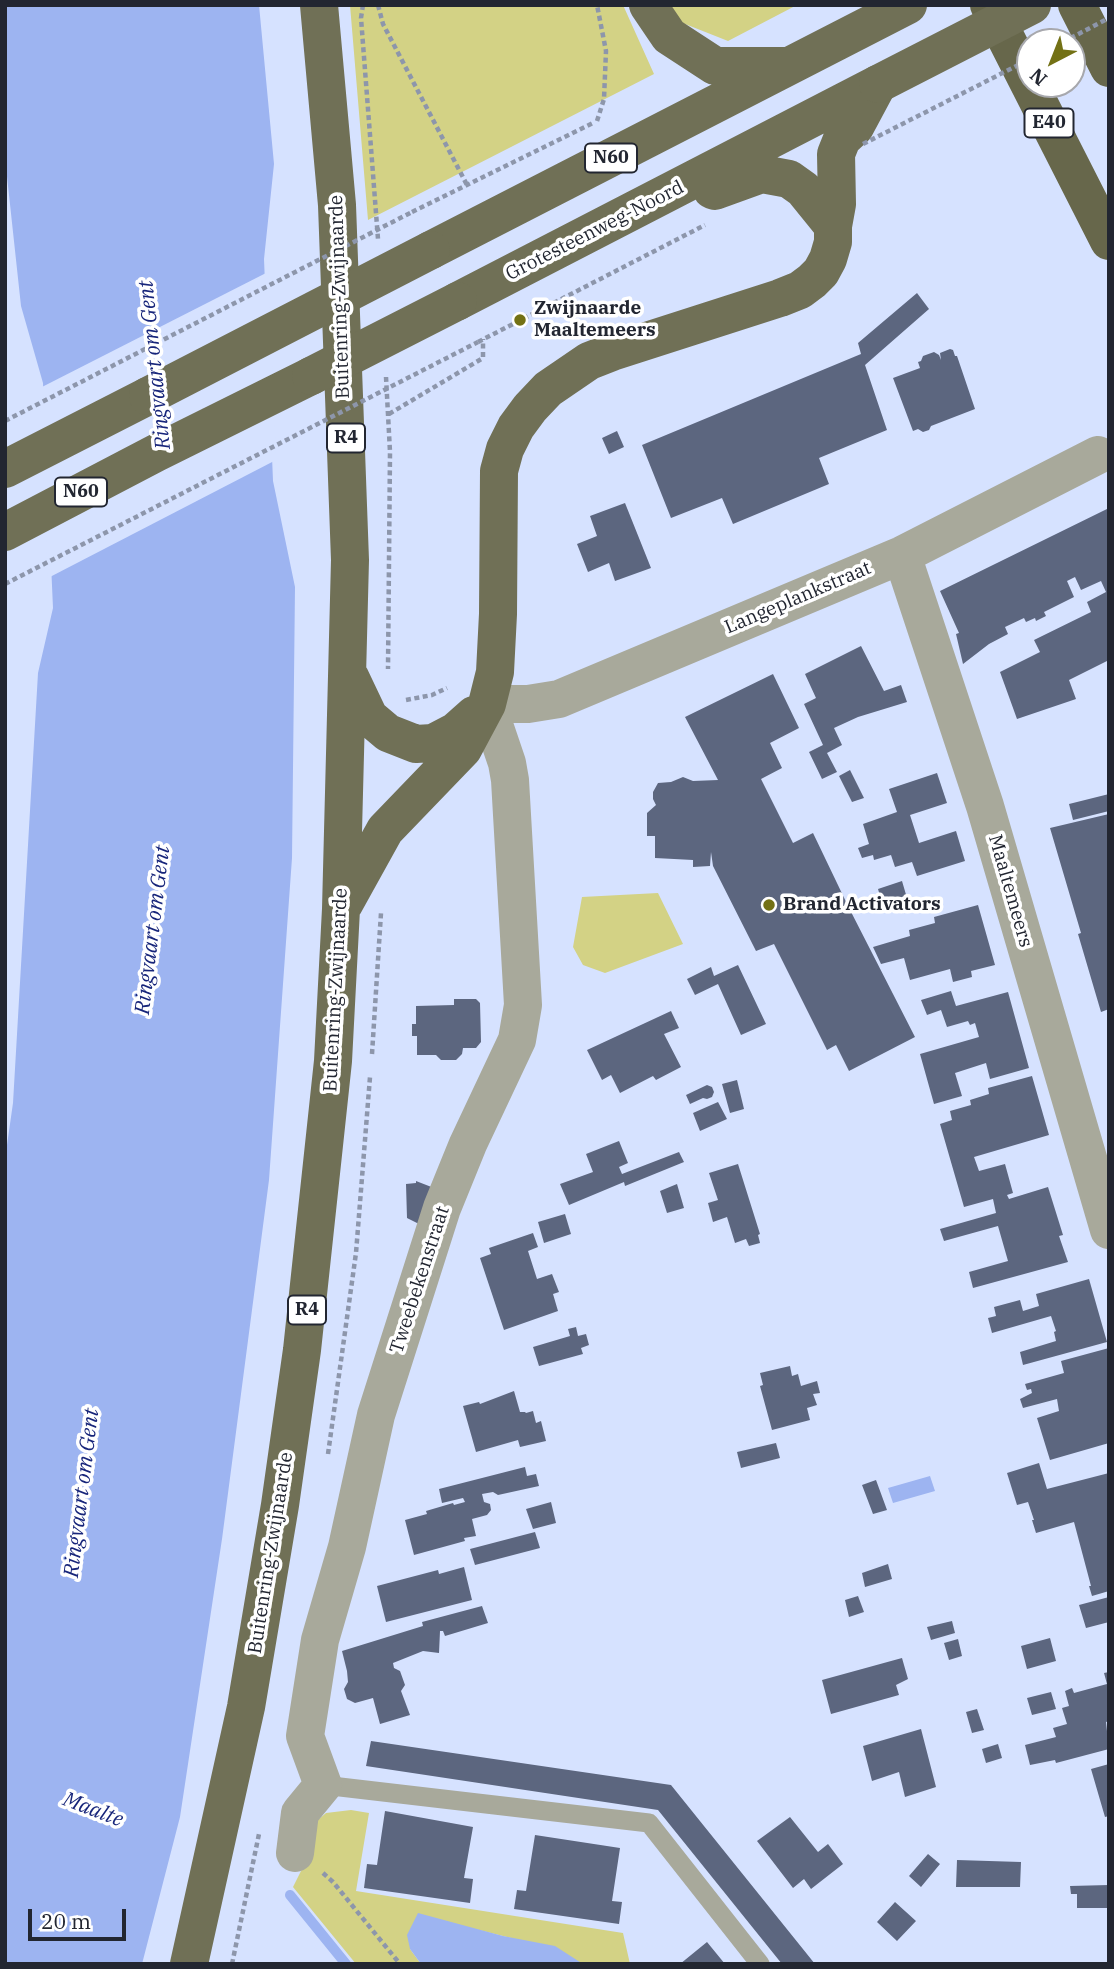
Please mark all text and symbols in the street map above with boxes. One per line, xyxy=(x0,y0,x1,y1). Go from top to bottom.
north arrow xyxy=(1016,28,1086,98)
text: N xyxy=(1025,63,1052,91)
road number: E40 xyxy=(1024,109,1074,138)
road number: N60 xyxy=(585,144,637,173)
street label: Grotesteenweg-Noord xyxy=(502,176,688,286)
street label: Buitenring-Zwijnaarde xyxy=(325,195,355,399)
water label: Ringvaart om Gent xyxy=(134,279,176,451)
place label: Zwijnaarde Maaltemeers xyxy=(534,298,656,342)
marker: Zwijnaarde Maaltemeers xyxy=(512,312,528,328)
road number: R4 xyxy=(327,424,365,452)
road number: N60 xyxy=(55,478,107,506)
street label: Langeplankstraat xyxy=(721,557,875,639)
street label: Maaltemeers xyxy=(983,832,1037,950)
water label: Ringvaart om Gent xyxy=(130,844,176,1016)
street label: Buitenring-Zwijnaarde xyxy=(319,888,353,1092)
place label: Brand Activators xyxy=(783,894,941,916)
marker: Brand Activators xyxy=(761,897,777,913)
street label: Tweebekenstraat xyxy=(385,1203,455,1357)
road number: R4 xyxy=(288,1296,326,1324)
water label: Ringvaart om Gent xyxy=(59,1407,105,1579)
street label: Buitenring-Zwijnaarde xyxy=(244,1450,298,1656)
water label: Maalte xyxy=(59,1787,127,1833)
scale bar xyxy=(32,1896,130,1940)
text: 20 m xyxy=(41,1907,91,1935)

